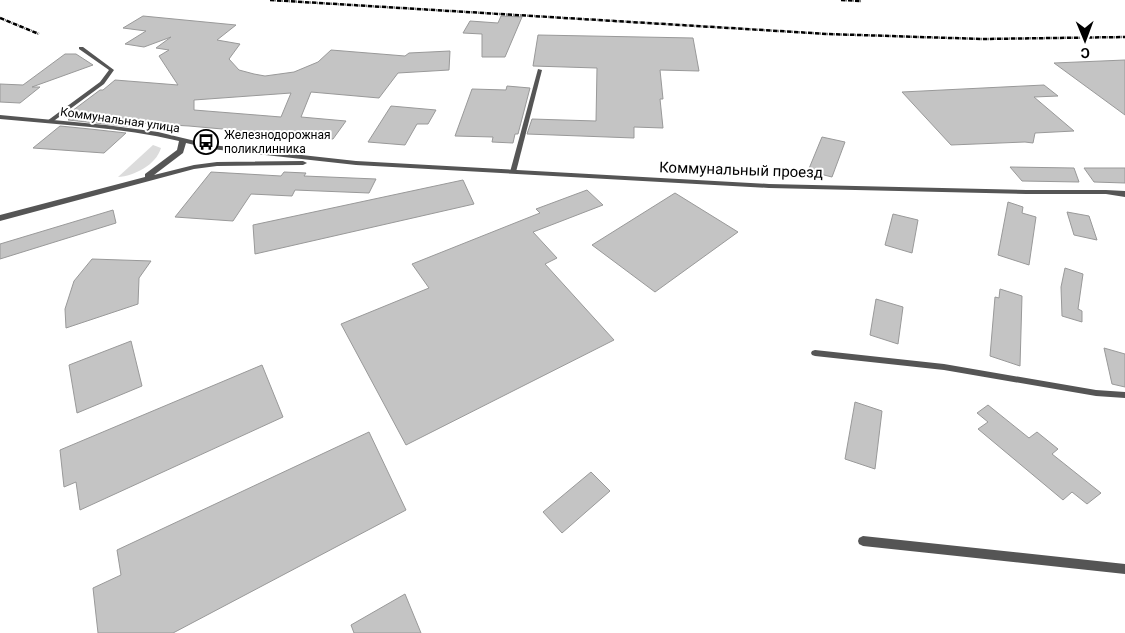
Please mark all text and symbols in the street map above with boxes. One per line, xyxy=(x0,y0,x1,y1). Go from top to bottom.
north arrow xyxy=(1060,15,1110,65)
text: С xyxy=(1081,45,1090,61)
street label: Коммунальная улица xyxy=(59,105,181,135)
place label: Железнодорожная поликлинника xyxy=(224,128,331,156)
bus stop icon: Железнодорожная поликлинника xyxy=(193,129,219,155)
street label: Коммунальный проезд xyxy=(659,158,823,182)

